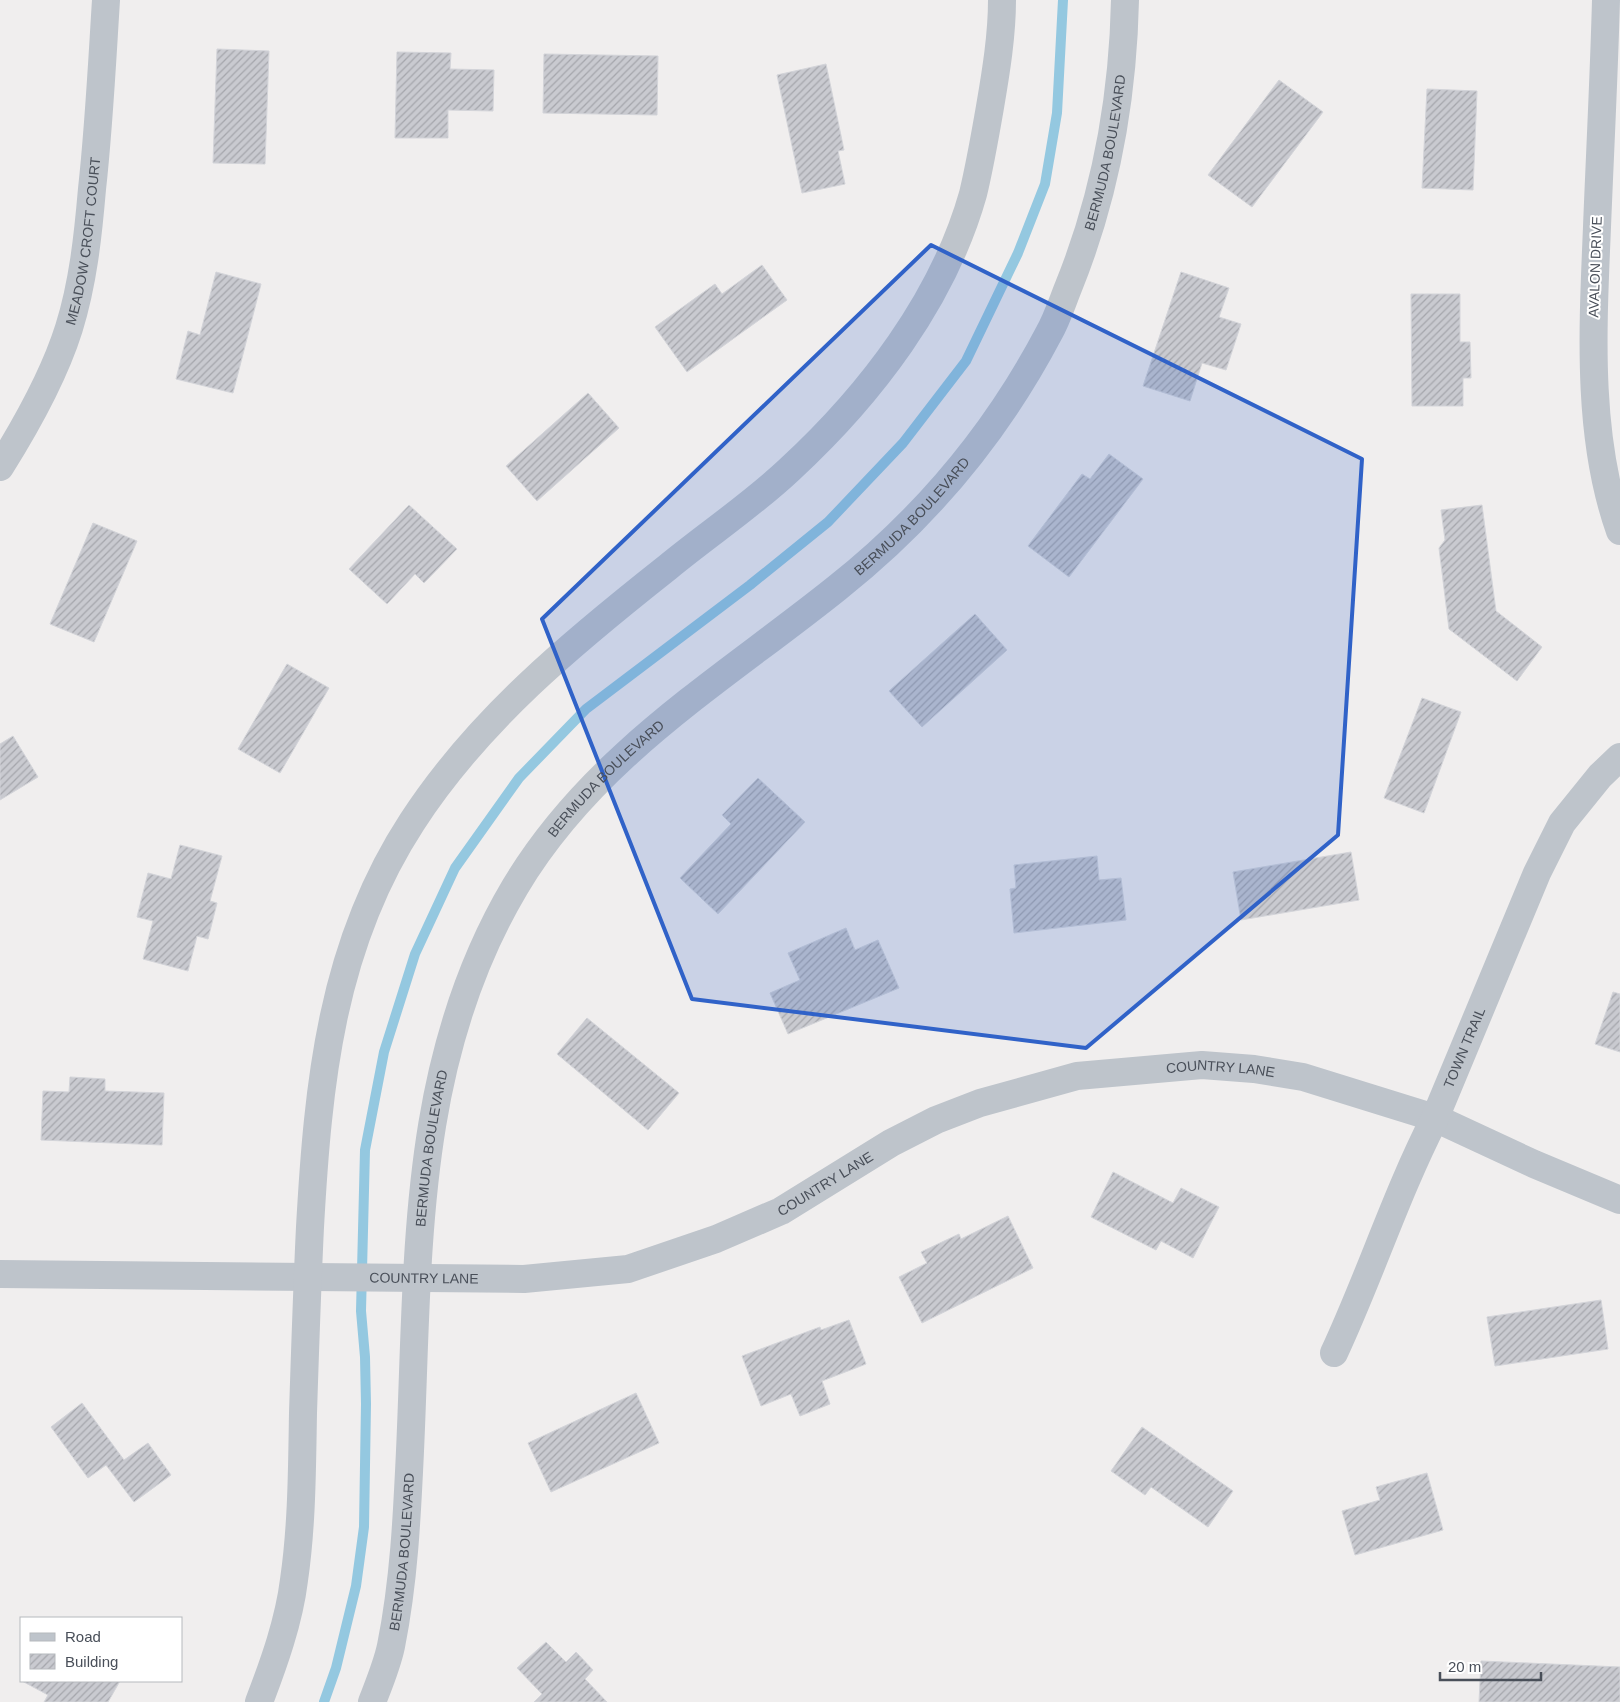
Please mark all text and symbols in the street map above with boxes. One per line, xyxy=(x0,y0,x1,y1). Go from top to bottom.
street label: BERMUDA BOULEVARD xyxy=(1081,74,1128,232)
street label: MEADOW CROFT COURT xyxy=(62,156,103,327)
street label: AVALON DRIVE xyxy=(1585,216,1605,318)
street label: BERMUDA BOULEVARD xyxy=(851,454,973,579)
street label: BERMUDA BOULEVARD xyxy=(544,717,667,840)
street label: TOWN TRAIL xyxy=(1440,1005,1488,1090)
street label: COUNTRY LANE xyxy=(1165,1057,1276,1080)
street label: BERMUDA BOULEVARD xyxy=(412,1068,451,1227)
street label: COUNTRY LANE xyxy=(774,1148,876,1219)
street label: COUNTRY LANE xyxy=(369,1270,479,1287)
street label: BERMUDA BOULEVARD xyxy=(386,1473,417,1632)
legend xyxy=(20,1617,182,1682)
text: Road xyxy=(65,1628,101,1645)
scale bar xyxy=(1440,1650,1541,1682)
text: Building xyxy=(65,1653,118,1670)
text: 20 m xyxy=(1448,1658,1481,1675)

